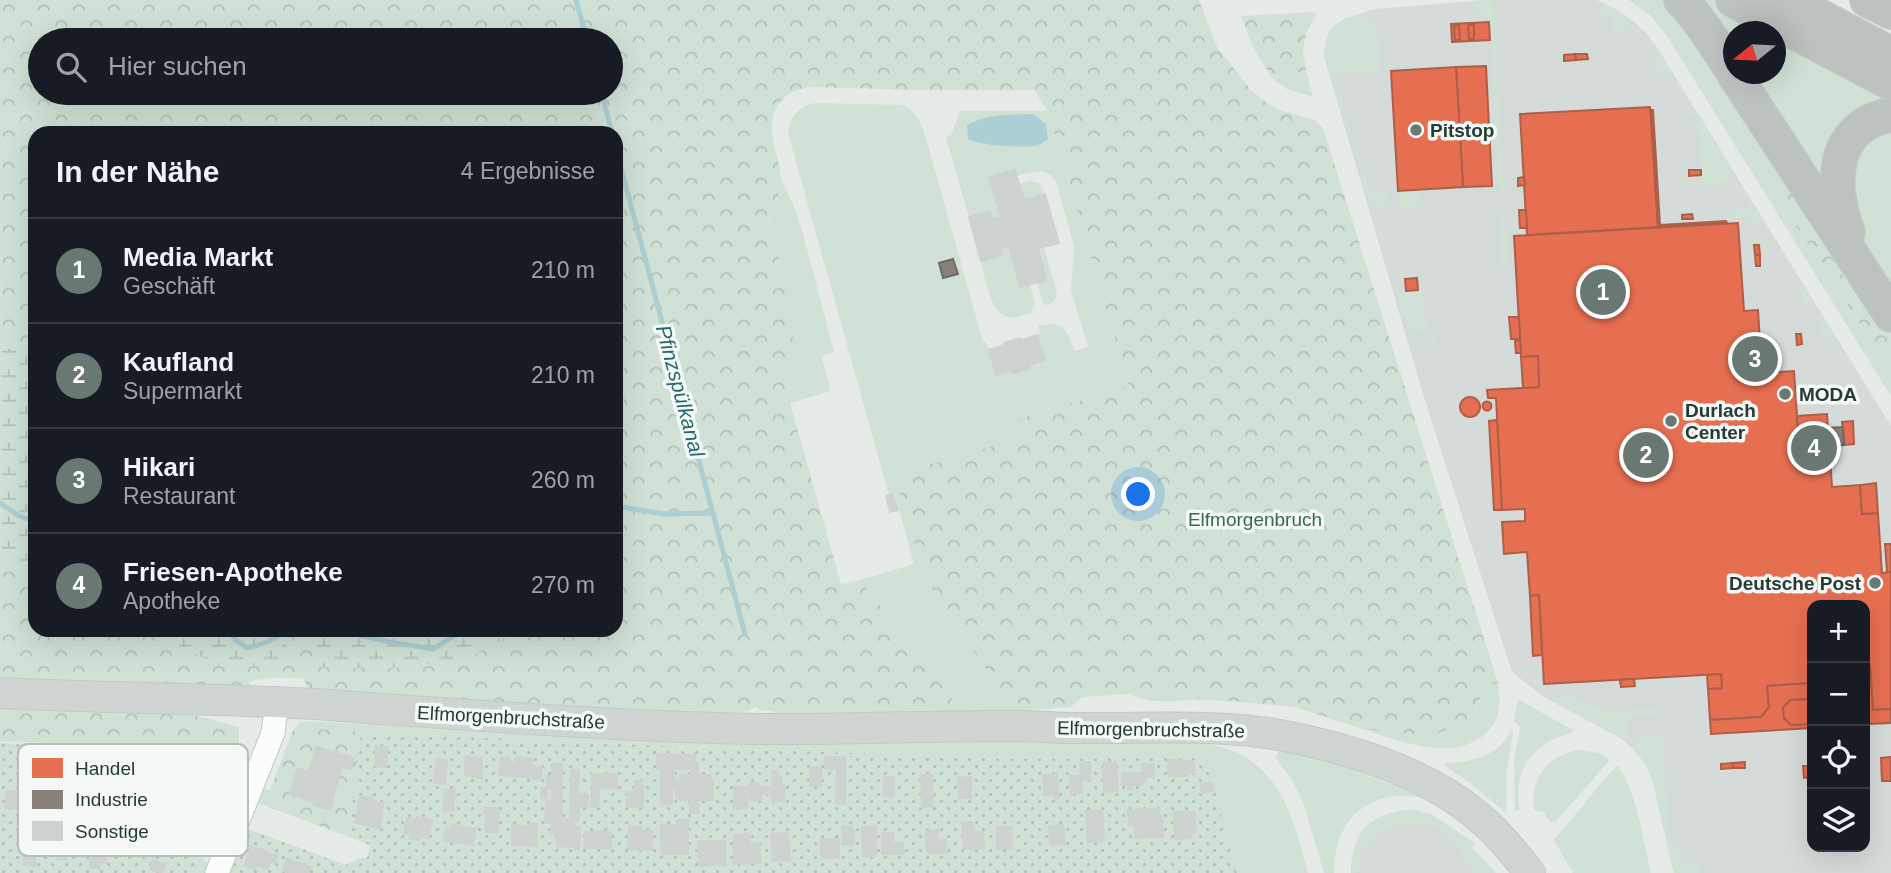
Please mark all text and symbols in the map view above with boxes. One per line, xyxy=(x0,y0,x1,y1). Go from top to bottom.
north arrow xyxy=(1723,21,1786,84)
search box xyxy=(28,28,623,105)
icon: search xyxy=(52,48,90,86)
text: Hier suchen xyxy=(108,51,247,81)
place label: Pitstop xyxy=(1430,120,1494,141)
marker: Pitstop xyxy=(1408,122,1424,138)
text: In der Nähe xyxy=(56,155,219,188)
text: 4 Ergebnisse xyxy=(461,158,595,184)
text: Media Markt xyxy=(123,242,273,272)
text: 1 xyxy=(73,257,85,283)
text: 210 m xyxy=(531,257,595,283)
pin: 1 xyxy=(1580,266,1626,318)
text: Geschäft xyxy=(123,273,215,299)
water label: Pfinzspülkanal xyxy=(652,322,709,461)
pin: 3 xyxy=(1732,333,1778,385)
text: Kaufland xyxy=(123,347,234,377)
text: 2 xyxy=(73,362,85,388)
text: 210 m xyxy=(531,362,595,388)
text: Supermarkt xyxy=(123,378,242,404)
place label: MODA xyxy=(1799,384,1857,405)
marker: MODA xyxy=(1777,386,1793,402)
place label: Durlach Center xyxy=(1685,400,1756,443)
marker: Durlach Center xyxy=(1663,413,1679,429)
pin: 4 xyxy=(1791,422,1837,474)
pin: 2 xyxy=(1623,429,1669,481)
text: Hikari xyxy=(123,452,195,482)
text: 3 xyxy=(73,467,85,493)
text: 260 m xyxy=(531,467,595,493)
your location xyxy=(1121,477,1155,511)
text: Restaurant xyxy=(123,483,236,509)
park label: Elfmorgenbruch xyxy=(1188,509,1322,530)
text: Friesen-Apotheke xyxy=(123,557,343,587)
text: 4 xyxy=(73,572,85,598)
text: 270 m xyxy=(531,572,595,598)
place label: Deutsche Post xyxy=(1729,573,1862,594)
marker: Deutsche Post xyxy=(1867,575,1883,591)
text: Apotheke xyxy=(123,588,220,614)
map controls xyxy=(1807,600,1870,852)
button: + xyxy=(1807,600,1870,663)
button: − xyxy=(1807,663,1870,726)
street label: Elfmorgenbruchstraße xyxy=(417,702,605,733)
street label: Elfmorgenbruchstraße xyxy=(1057,717,1245,742)
button: locate xyxy=(1807,726,1870,789)
legend xyxy=(18,744,248,856)
text: Handel xyxy=(75,758,135,779)
text: Industrie xyxy=(75,789,148,810)
button: layers xyxy=(1807,789,1870,852)
text: Sonstige xyxy=(75,821,149,842)

